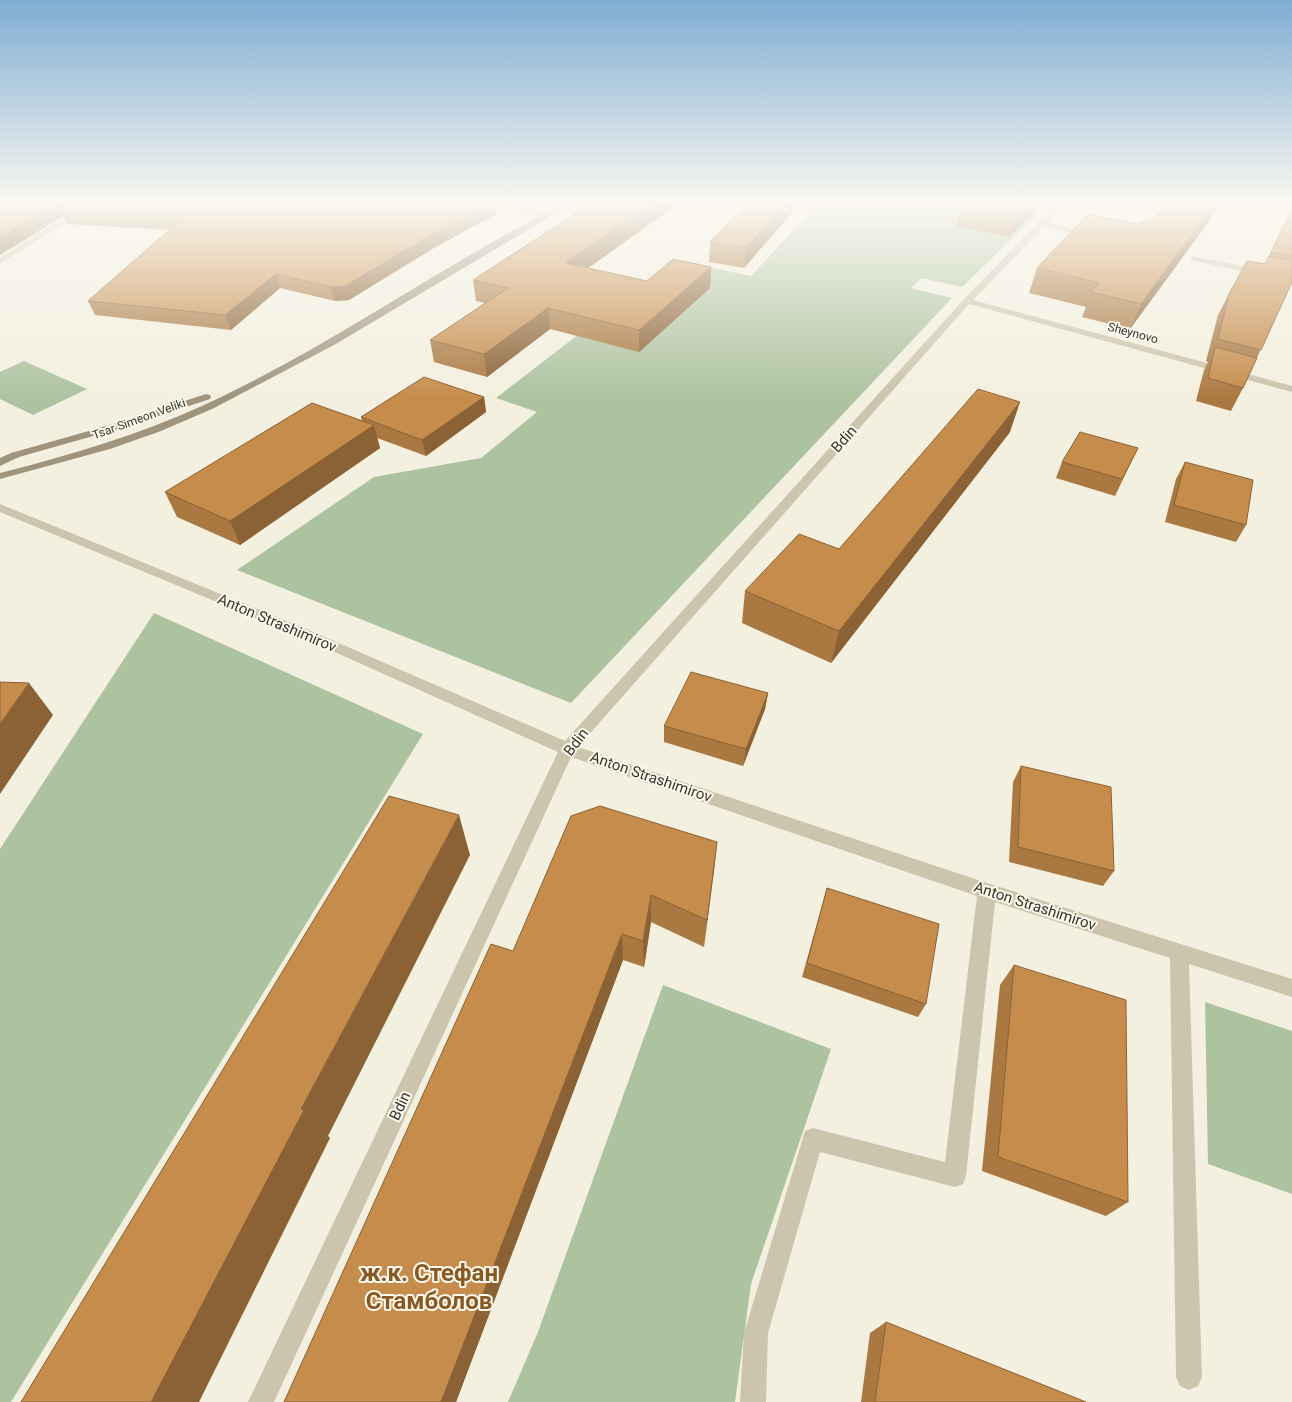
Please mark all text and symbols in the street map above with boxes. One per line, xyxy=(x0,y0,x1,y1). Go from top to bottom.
street label: Sheynovo xyxy=(1106,320,1160,346)
street label: Tsar Simeon Veliki xyxy=(90,396,188,442)
street label: Bdin xyxy=(827,422,861,456)
street label: Anton Strashimirov xyxy=(215,590,339,656)
street label: Bdin xyxy=(560,725,592,759)
street label: Anton Strashimirov xyxy=(588,748,714,806)
street label: Anton Strashimirov xyxy=(972,878,1098,934)
street label: Bdin xyxy=(386,1089,414,1123)
district label: ж.к. Стефан Стамболов xyxy=(360,1259,498,1315)

